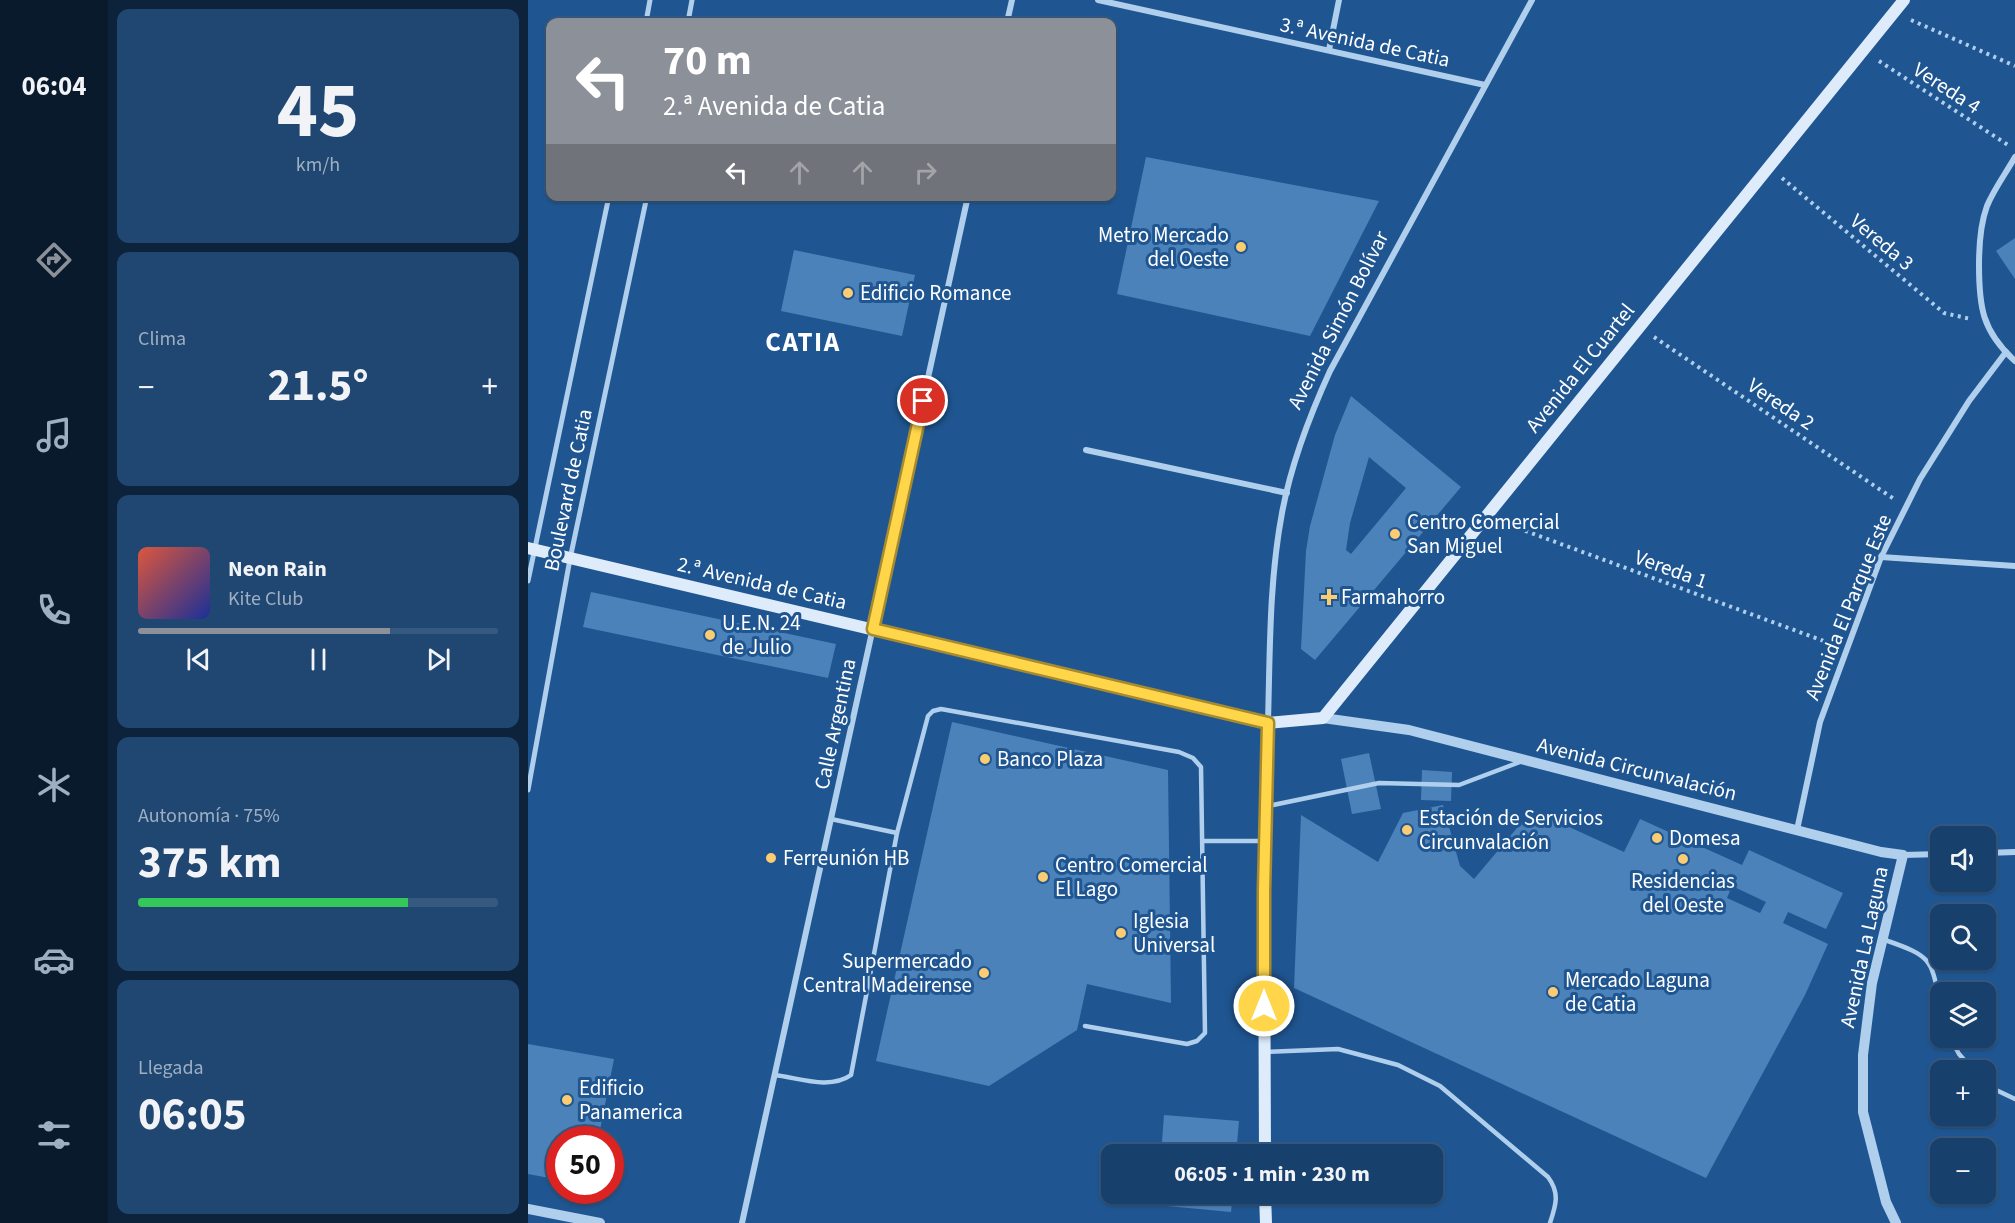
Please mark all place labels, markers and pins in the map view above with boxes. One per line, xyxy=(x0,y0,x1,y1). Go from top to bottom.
place label: Metro Mercado del Oeste xyxy=(1098,220,1229,274)
marker: Metro Mercado del Oeste xyxy=(1234,240,1248,254)
place label: Edificio Romance xyxy=(860,278,1011,308)
marker: Edificio Romance xyxy=(841,286,855,300)
pin xyxy=(897,375,948,426)
place label: Centro Comercial San Miguel xyxy=(1407,507,1560,561)
marker: Centro Comercial San Miguel xyxy=(1388,527,1402,541)
place label: Farmahorro xyxy=(1341,582,1445,612)
marker: Farmahorro xyxy=(1322,590,1336,604)
place label: U.E.N. 24 de Julio xyxy=(722,608,801,662)
marker: U.E.N. 24 de Julio xyxy=(703,628,717,642)
place label: Banco Plaza xyxy=(997,744,1103,774)
marker: Banco Plaza xyxy=(978,752,992,766)
place label: Estación de Servicios Circunvalación xyxy=(1419,803,1603,857)
marker: Estación de Servicios Circunvalación xyxy=(1400,823,1414,837)
place label: Domesa xyxy=(1669,823,1741,853)
marker: Domesa xyxy=(1650,831,1664,845)
place label: Ferreunión HB xyxy=(783,843,909,873)
place label: Centro Comercial El Lago xyxy=(1055,850,1208,904)
marker: Ferreunión HB xyxy=(764,851,778,865)
marker: Residencias del Oeste xyxy=(1676,852,1690,866)
place label: Residencias del Oeste xyxy=(1631,866,1735,920)
marker: Centro Comercial El Lago xyxy=(1036,870,1050,884)
place label: Iglesia Universal xyxy=(1133,906,1215,960)
marker: Iglesia Universal xyxy=(1114,926,1128,940)
place label: Supermercado Central Madeirense xyxy=(803,946,972,1000)
place label: Mercado Laguna de Catia xyxy=(1565,965,1710,1019)
marker: Supermercado Central Madeirense xyxy=(977,966,991,980)
marker: Mercado Laguna de Catia xyxy=(1546,985,1560,999)
place label: Edificio Panamerica xyxy=(579,1073,683,1127)
marker: Edificio Panamerica xyxy=(560,1093,574,1107)

